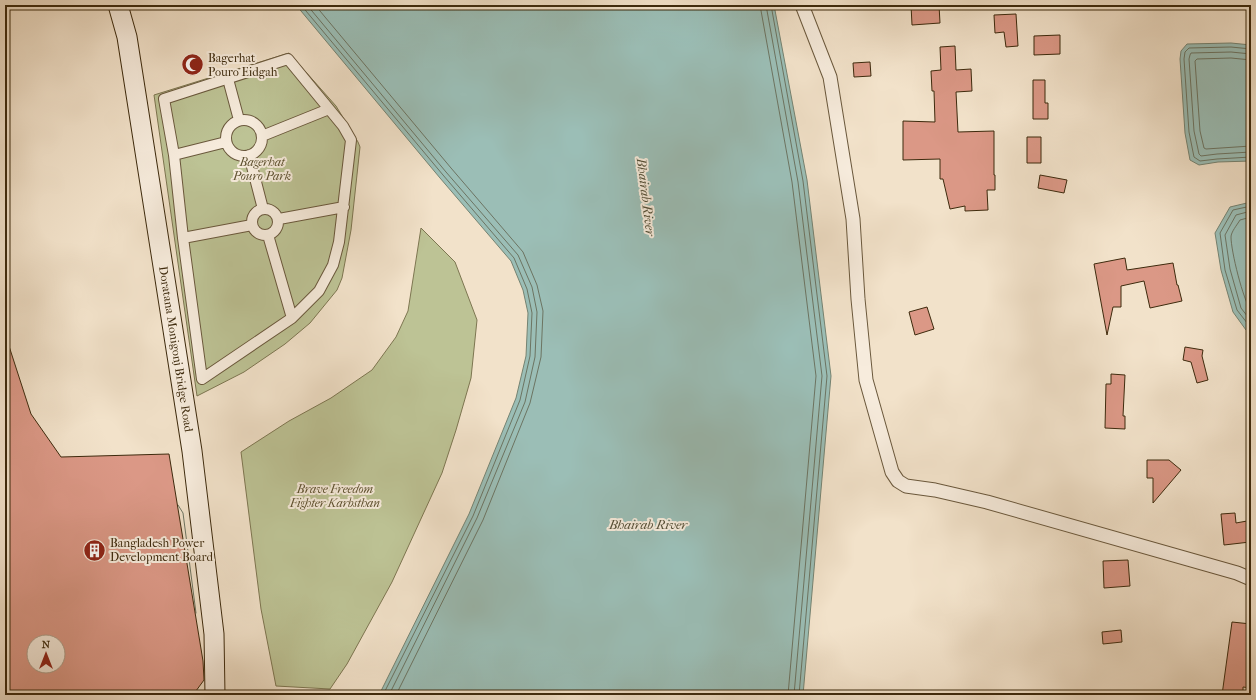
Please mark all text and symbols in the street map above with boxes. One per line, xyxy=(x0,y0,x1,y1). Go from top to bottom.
place label: Bagerhat Pouro Eidgah xyxy=(208,51,278,79)
mosque icon: Bagerhat Pouro Eidgah xyxy=(179,52,205,78)
park label: Bagerhat Pouro Park xyxy=(232,155,291,183)
water label: Bhairab River xyxy=(634,156,658,238)
street label: Doratana Monigonj Bridge Road xyxy=(156,265,196,433)
park label: Brave Freedom Fighter Karbsthan xyxy=(289,482,380,510)
water label: Bhairab River xyxy=(608,517,688,532)
place label: Bangladesh Power Development Board xyxy=(110,536,213,564)
building icon: Bangladesh Power Development Board xyxy=(82,537,108,563)
north arrow xyxy=(26,634,66,674)
text: N xyxy=(42,638,51,651)

